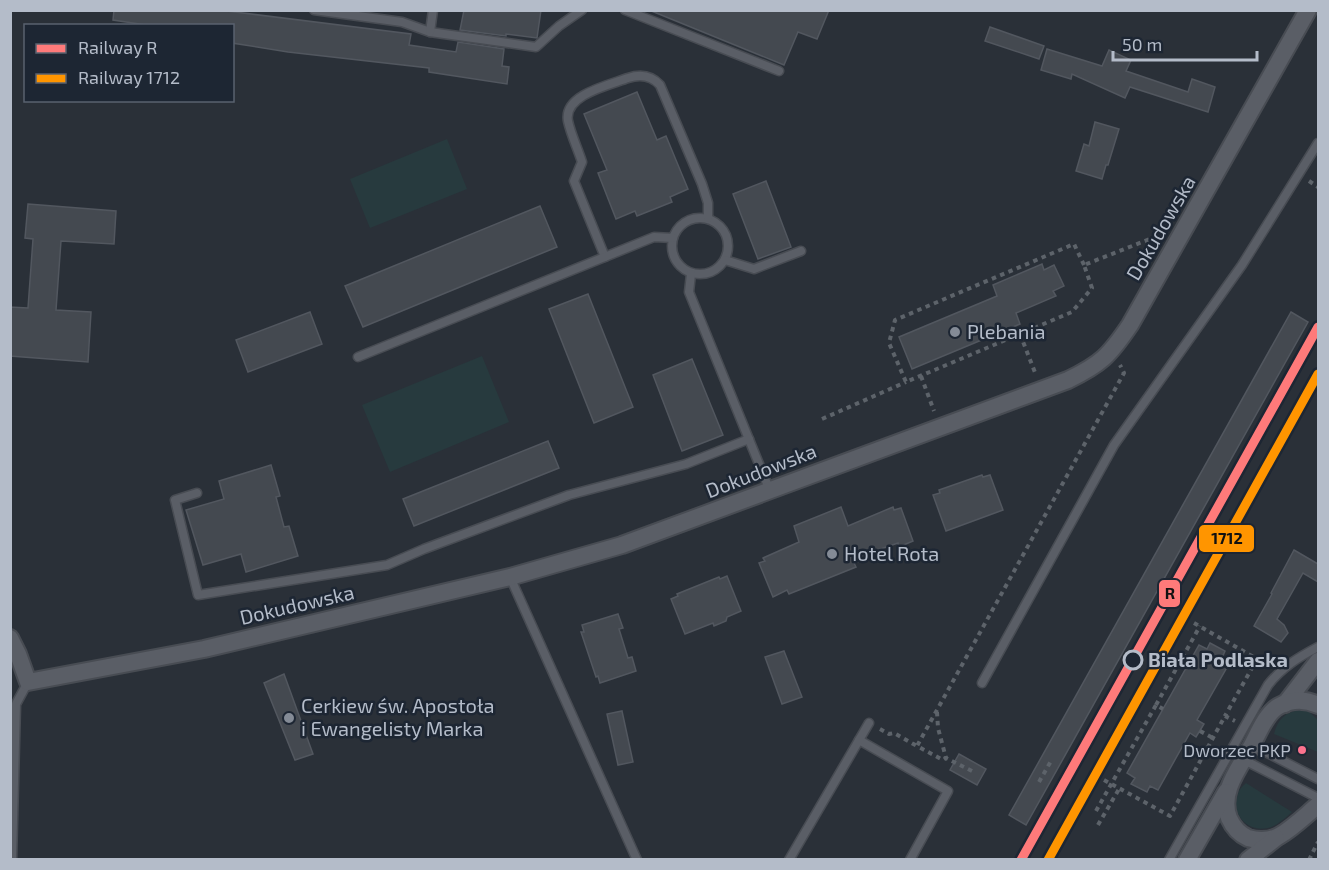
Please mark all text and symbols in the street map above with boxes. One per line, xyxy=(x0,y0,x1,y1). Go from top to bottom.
legend xyxy=(24,24,234,102)
scale bar xyxy=(1113,24,1257,62)
text: 50 m xyxy=(1122,33,1162,55)
text: Railway R xyxy=(78,36,158,58)
text: Railway 1712 xyxy=(78,66,180,88)
street label: Dokudowska xyxy=(1121,171,1200,284)
place label: Plebania xyxy=(967,319,1045,343)
marker: Plebania xyxy=(948,325,962,339)
street label: Dokudowska xyxy=(702,438,819,502)
line badge: 1712 xyxy=(1198,524,1255,553)
text: 1712 xyxy=(1211,528,1243,547)
place label: Hotel Rota xyxy=(844,541,939,565)
marker: Hotel Rota xyxy=(825,547,839,561)
street label: Dokudowska xyxy=(237,579,356,629)
line badge: R xyxy=(1158,579,1181,608)
text: R xyxy=(1165,583,1175,602)
place label: Biała Podlaska xyxy=(1148,647,1288,671)
marker: Biała Podlaska xyxy=(1123,650,1143,670)
place label: Cerkiew św. Apostoła i Ewangelisty Marka xyxy=(301,693,494,740)
marker: Cerkiew św. Apostoła i Ewangelisty Marka xyxy=(282,711,296,725)
place label: Dworzec PKP xyxy=(1183,739,1291,761)
marker: Dworzec PKP xyxy=(1296,744,1308,756)

